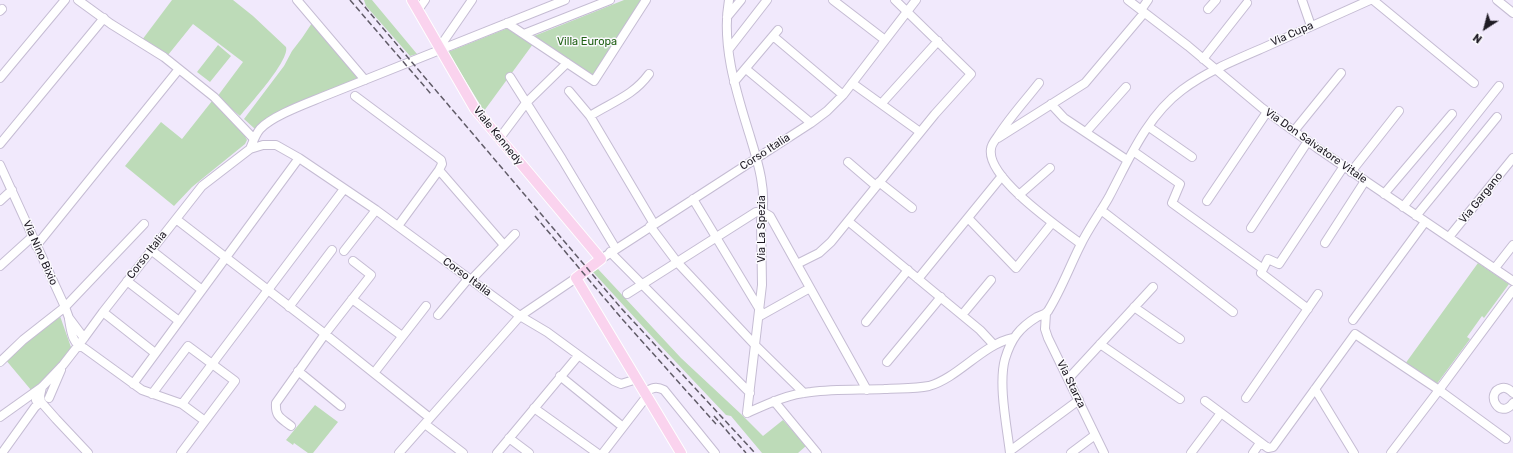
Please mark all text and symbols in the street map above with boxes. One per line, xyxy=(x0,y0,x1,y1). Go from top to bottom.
north arrow xyxy=(1465,8,1505,48)
street label: Via Cupa xyxy=(1269,19,1315,49)
text: N xyxy=(1471,31,1485,46)
park label: Villa Europa xyxy=(557,35,617,49)
street label: Viale Kennedy xyxy=(470,104,526,168)
street label: Via Don Salvatore Vitale xyxy=(1262,106,1370,186)
street label: Corso Italia xyxy=(737,131,793,173)
street label: Via Gargano xyxy=(1456,170,1506,226)
street label: Via La Spezia xyxy=(755,195,769,263)
street label: Via Nino Bixio xyxy=(20,219,60,287)
street label: Corso Italia xyxy=(124,228,170,282)
street label: Corso Italia xyxy=(440,255,494,299)
street label: Via Starza xyxy=(1054,358,1088,410)

